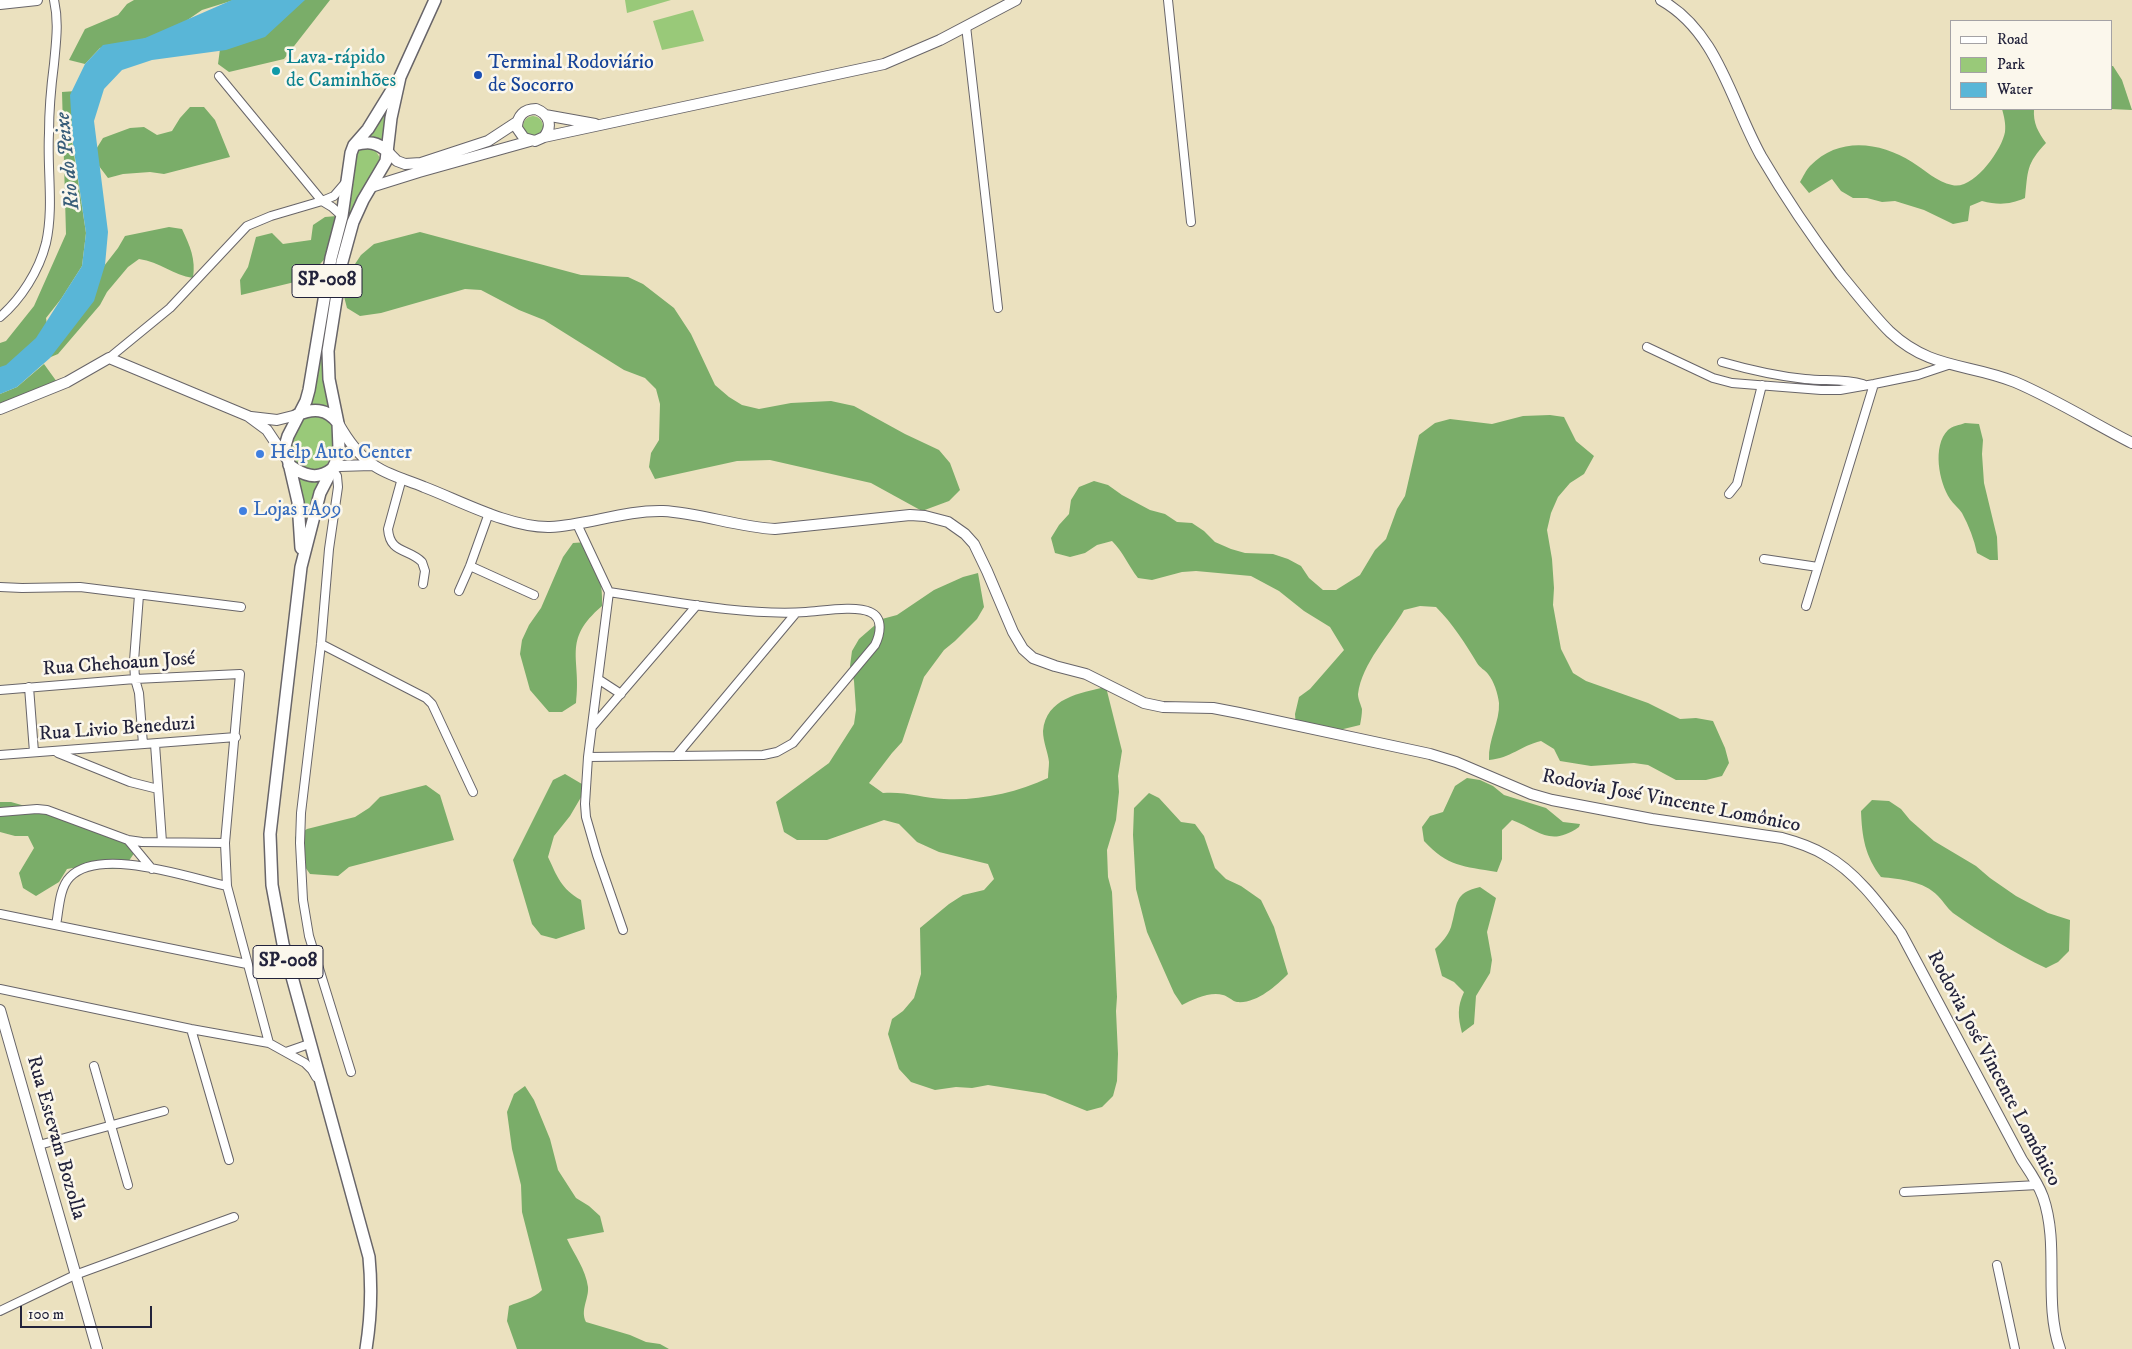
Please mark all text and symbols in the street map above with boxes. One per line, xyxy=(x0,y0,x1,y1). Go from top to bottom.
legend xyxy=(1950,20,2112,110)
text: Road xyxy=(1997,30,2028,49)
place label: Lava-rápido de Caminhões xyxy=(286,47,396,94)
place label: Terminal Rodoviário de Socorro xyxy=(488,52,654,99)
text: Park xyxy=(1997,55,2025,74)
marker: Lava-rápido de Caminhões xyxy=(270,65,282,77)
marker: Terminal Rodoviário de Socorro xyxy=(472,69,484,81)
text: Water xyxy=(1997,80,2033,99)
water label: Rio do Peixe xyxy=(51,111,87,211)
road number: SP-008 xyxy=(292,264,362,298)
place label: Help Auto Center xyxy=(270,442,412,466)
marker: Help Auto Center xyxy=(254,448,266,460)
place label: Lojas 1A99 xyxy=(253,499,341,523)
marker: Lojas 1A99 xyxy=(237,505,249,517)
street label: Rua Chehoaun José xyxy=(42,648,196,682)
street label: Rua Livio Beneduzi xyxy=(38,713,196,747)
street label: Rodovia José Vincente Lomônico xyxy=(1540,765,1802,839)
road number: SP-008 xyxy=(253,946,323,979)
street label: Rodovia José Vincente Lomônico xyxy=(1921,947,2065,1191)
street label: Rua Estevam Bozolla xyxy=(20,1053,90,1223)
scale bar xyxy=(22,1296,155,1328)
text: 100 m xyxy=(28,1305,64,1324)

